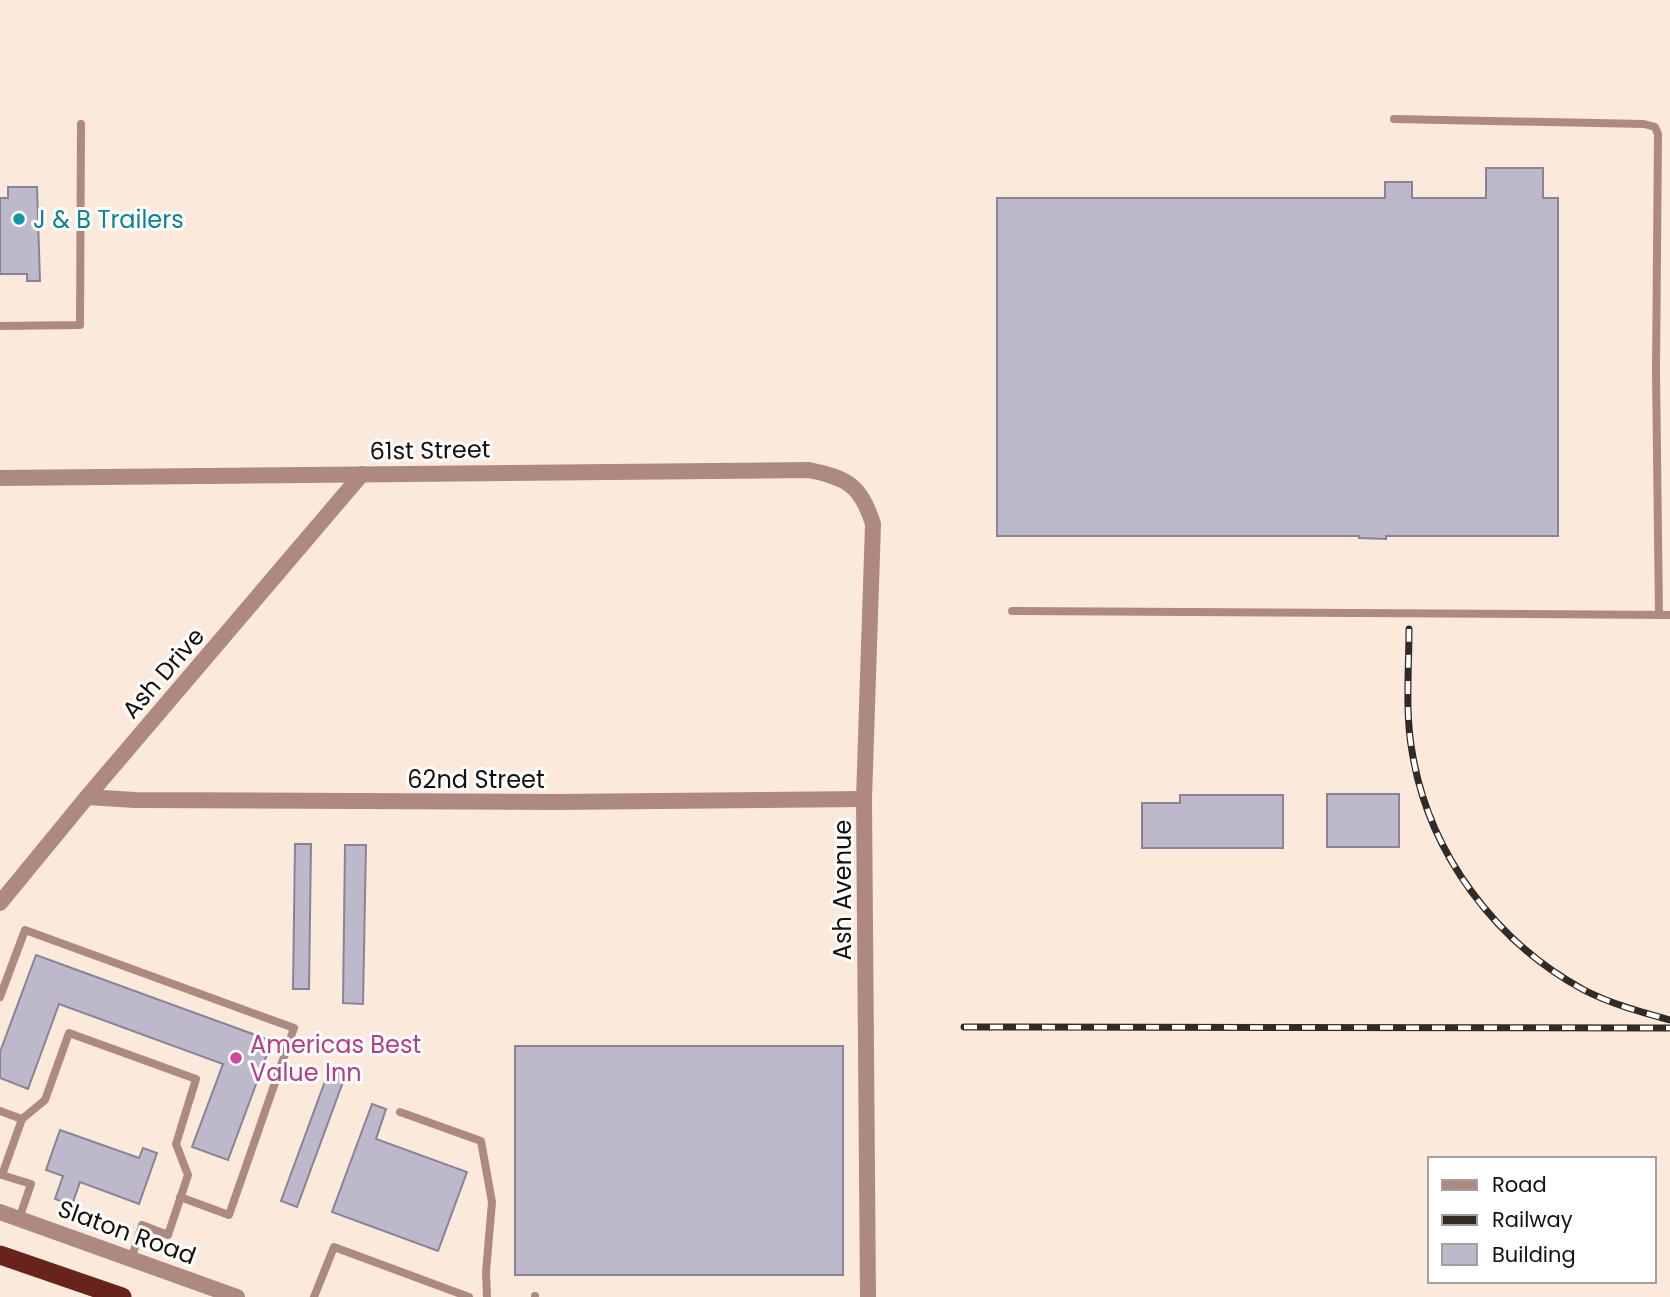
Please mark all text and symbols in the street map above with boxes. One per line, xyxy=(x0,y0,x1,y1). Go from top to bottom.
place label: J & B Trailers xyxy=(33,203,184,236)
marker: J & B Trailers xyxy=(11,211,27,227)
street label: 61st Street xyxy=(369,432,491,468)
street label: Ash Drive xyxy=(114,620,212,726)
street label: 62nd Street xyxy=(407,763,545,796)
street label: Ash Avenue xyxy=(826,820,859,960)
place label: Americas Best Value Inn xyxy=(250,1028,421,1089)
marker: Americas Best Value Inn xyxy=(228,1050,244,1066)
legend xyxy=(1428,1157,1656,1283)
text: Road xyxy=(1492,1170,1547,1199)
street label: Slaton Road xyxy=(53,1192,201,1272)
text: Railway xyxy=(1492,1205,1573,1234)
text: Building xyxy=(1492,1240,1576,1269)

